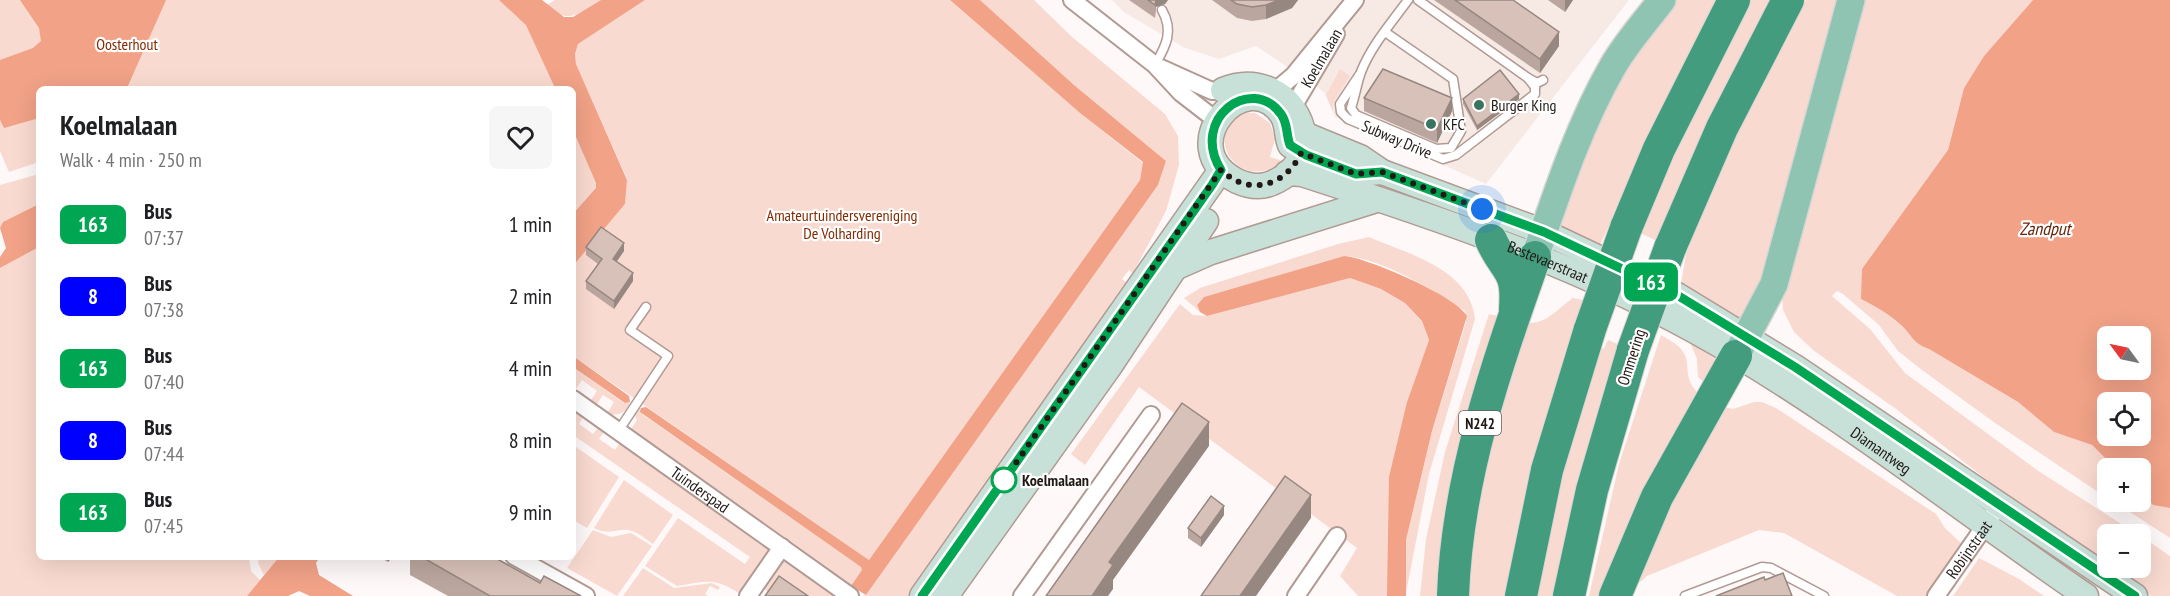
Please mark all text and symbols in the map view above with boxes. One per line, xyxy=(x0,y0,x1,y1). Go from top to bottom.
street label: Koelmalaan xyxy=(1296,25,1346,91)
park label: Oosterhout xyxy=(96,34,158,54)
place label: Burger King xyxy=(1491,95,1556,115)
marker: Burger King xyxy=(1472,98,1486,112)
text: Koelmalaan xyxy=(60,106,177,143)
button: heart xyxy=(489,106,552,169)
place label: KFC xyxy=(1443,114,1465,134)
street label: Subway Drive xyxy=(1359,115,1435,163)
marker: KFC xyxy=(1424,117,1438,131)
text: Walk · 4 min · 250 m xyxy=(60,147,202,173)
your location xyxy=(1467,194,1497,224)
text: Bus xyxy=(144,197,172,225)
park label: Amateurtuindersvereniging De Volharding xyxy=(767,205,917,243)
text: 1 min xyxy=(509,210,552,238)
text: 163 xyxy=(78,211,108,238)
water label: Zandput xyxy=(2019,217,2073,240)
text: 07:37 xyxy=(144,225,184,251)
street label: Bestevaerstraat xyxy=(1505,236,1592,287)
line badge: 163 xyxy=(1616,262,1686,302)
text: Bus xyxy=(144,269,172,297)
text: 163 xyxy=(1636,269,1666,296)
text: 2 min xyxy=(509,282,552,310)
text: 8 xyxy=(88,283,98,310)
text: 07:38 xyxy=(144,297,184,323)
street label: Ommering xyxy=(1613,326,1649,388)
north arrow xyxy=(2097,326,2151,380)
map controls xyxy=(2097,326,2151,578)
text: Bus xyxy=(144,341,172,369)
text: 4 min xyxy=(509,354,552,382)
text: 163 xyxy=(78,355,108,382)
text: 07:40 xyxy=(144,369,184,395)
button: locate xyxy=(2097,392,2151,446)
road number: N242 xyxy=(1459,411,1501,435)
text: Bus xyxy=(144,413,172,441)
street label: Diamantweg xyxy=(1847,422,1915,478)
text: 8 min xyxy=(509,426,552,454)
text: 8 xyxy=(88,427,98,454)
text: 07:44 xyxy=(144,441,184,467)
button: + xyxy=(2097,458,2151,512)
street label: Tuinderspad xyxy=(667,462,733,517)
marker: Koelmalaan xyxy=(991,467,1017,493)
place label: Koelmalaan xyxy=(1022,470,1089,490)
text: Bus xyxy=(144,485,172,513)
text: 9 min xyxy=(509,498,552,526)
text: 163 xyxy=(78,499,108,526)
text: 07:45 xyxy=(144,513,184,539)
street label: Robijnstraat xyxy=(1941,516,1996,582)
button: − xyxy=(2097,524,2151,578)

